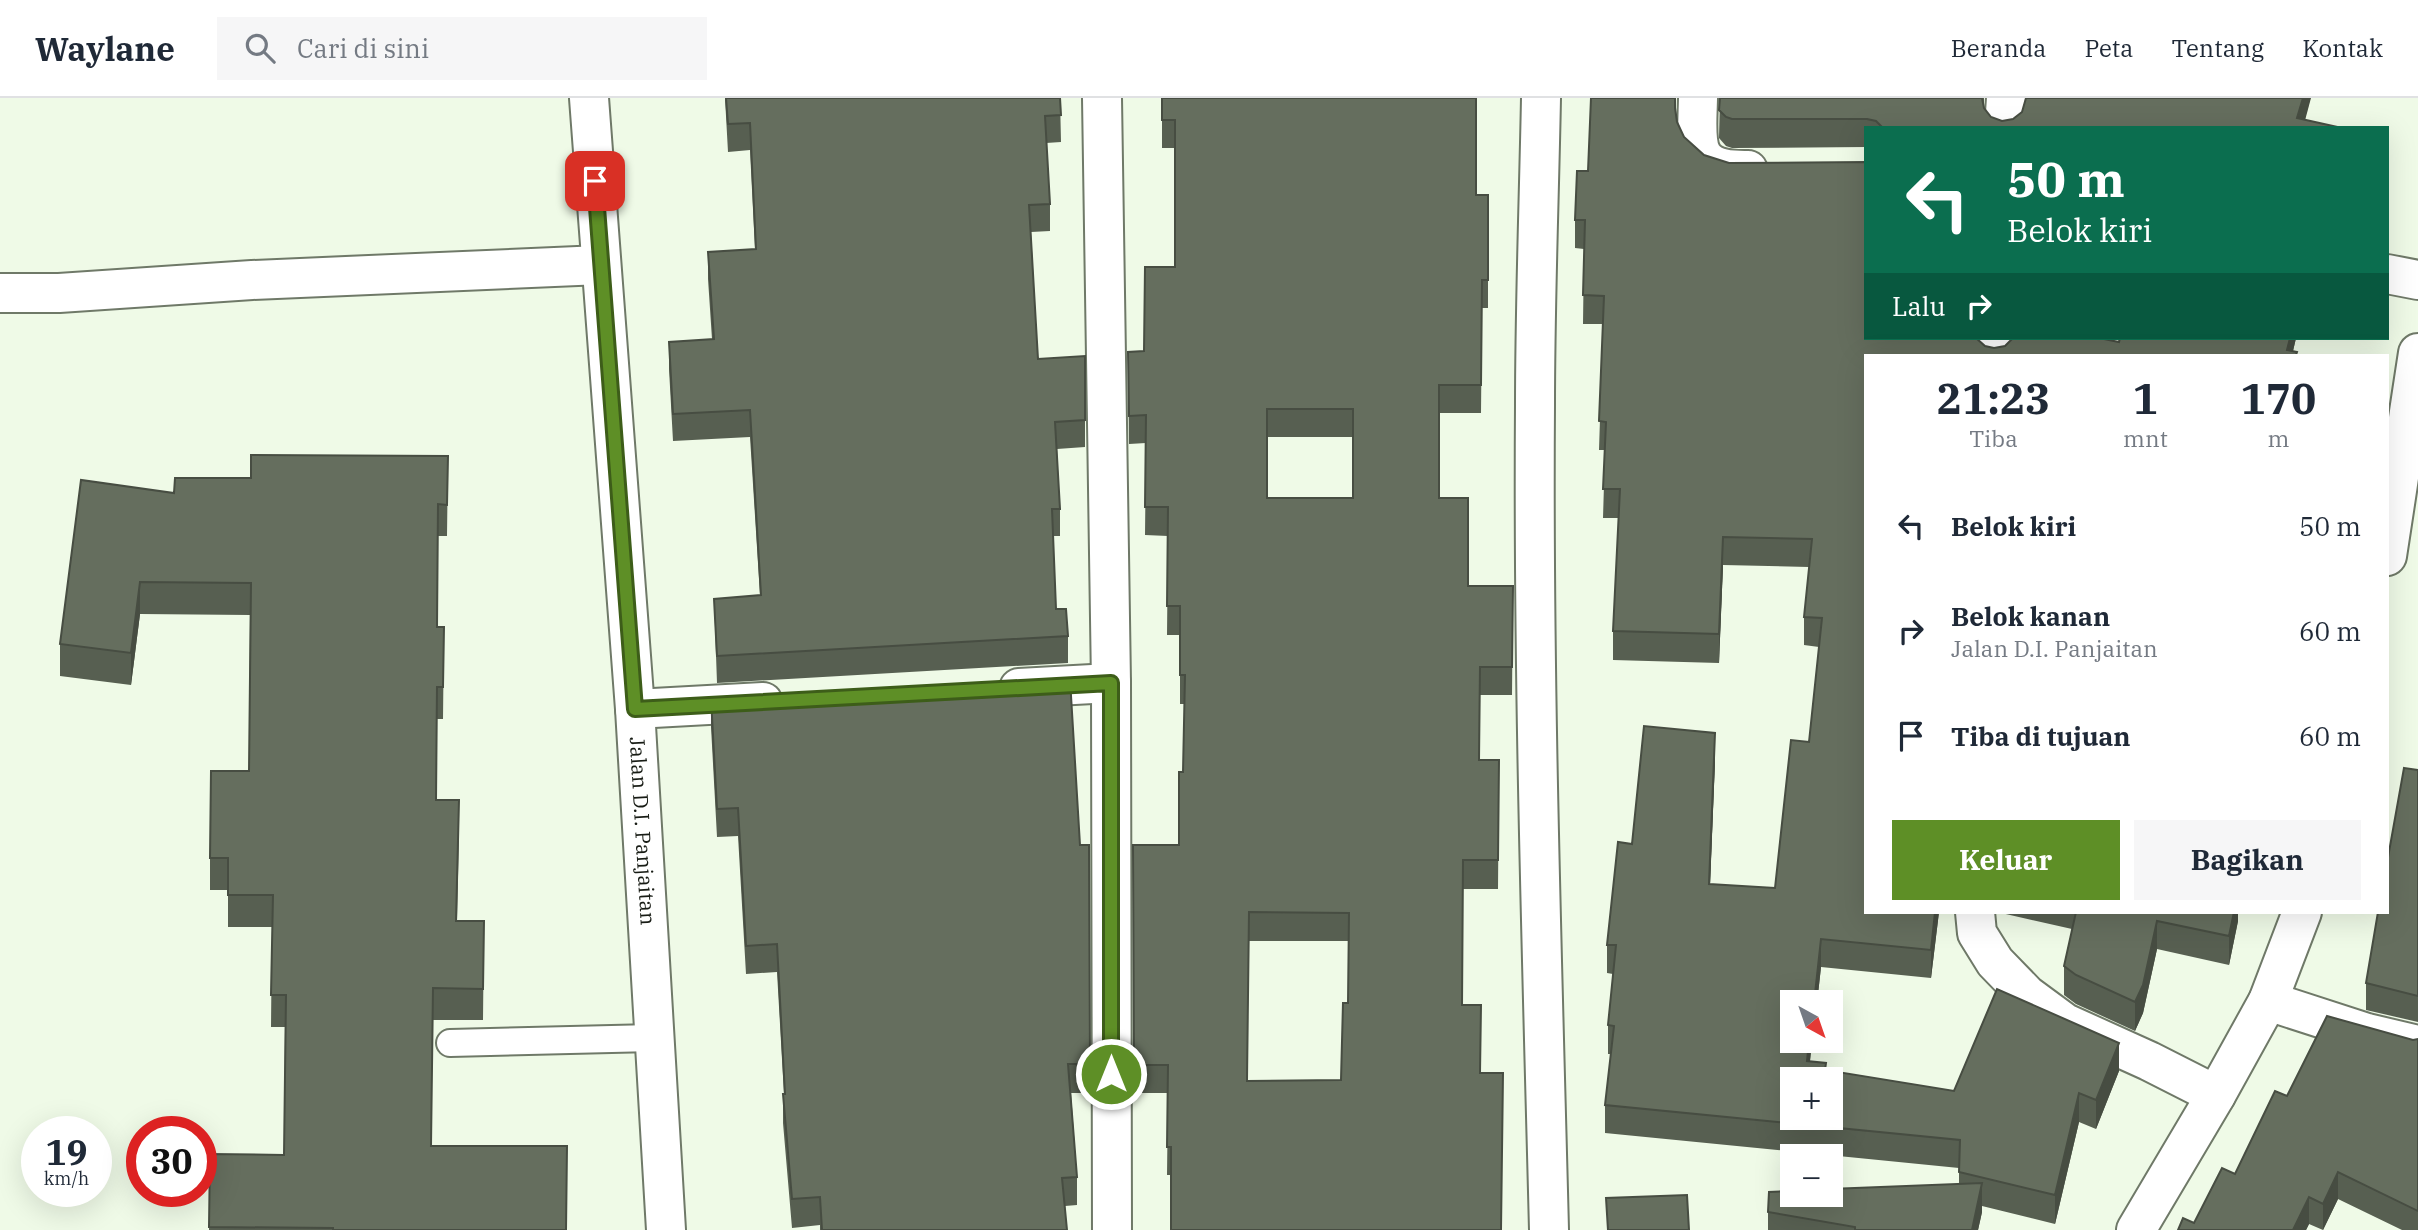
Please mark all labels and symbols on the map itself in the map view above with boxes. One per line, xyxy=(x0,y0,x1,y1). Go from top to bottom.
pin xyxy=(565,151,625,211)
street label: Jalan D.I. Panjaitan xyxy=(624,736,663,926)
north arrow xyxy=(1780,990,1843,1054)
position arrow xyxy=(1074,1037,1148,1111)
speed limit sign: 30 xyxy=(126,1116,217,1207)

